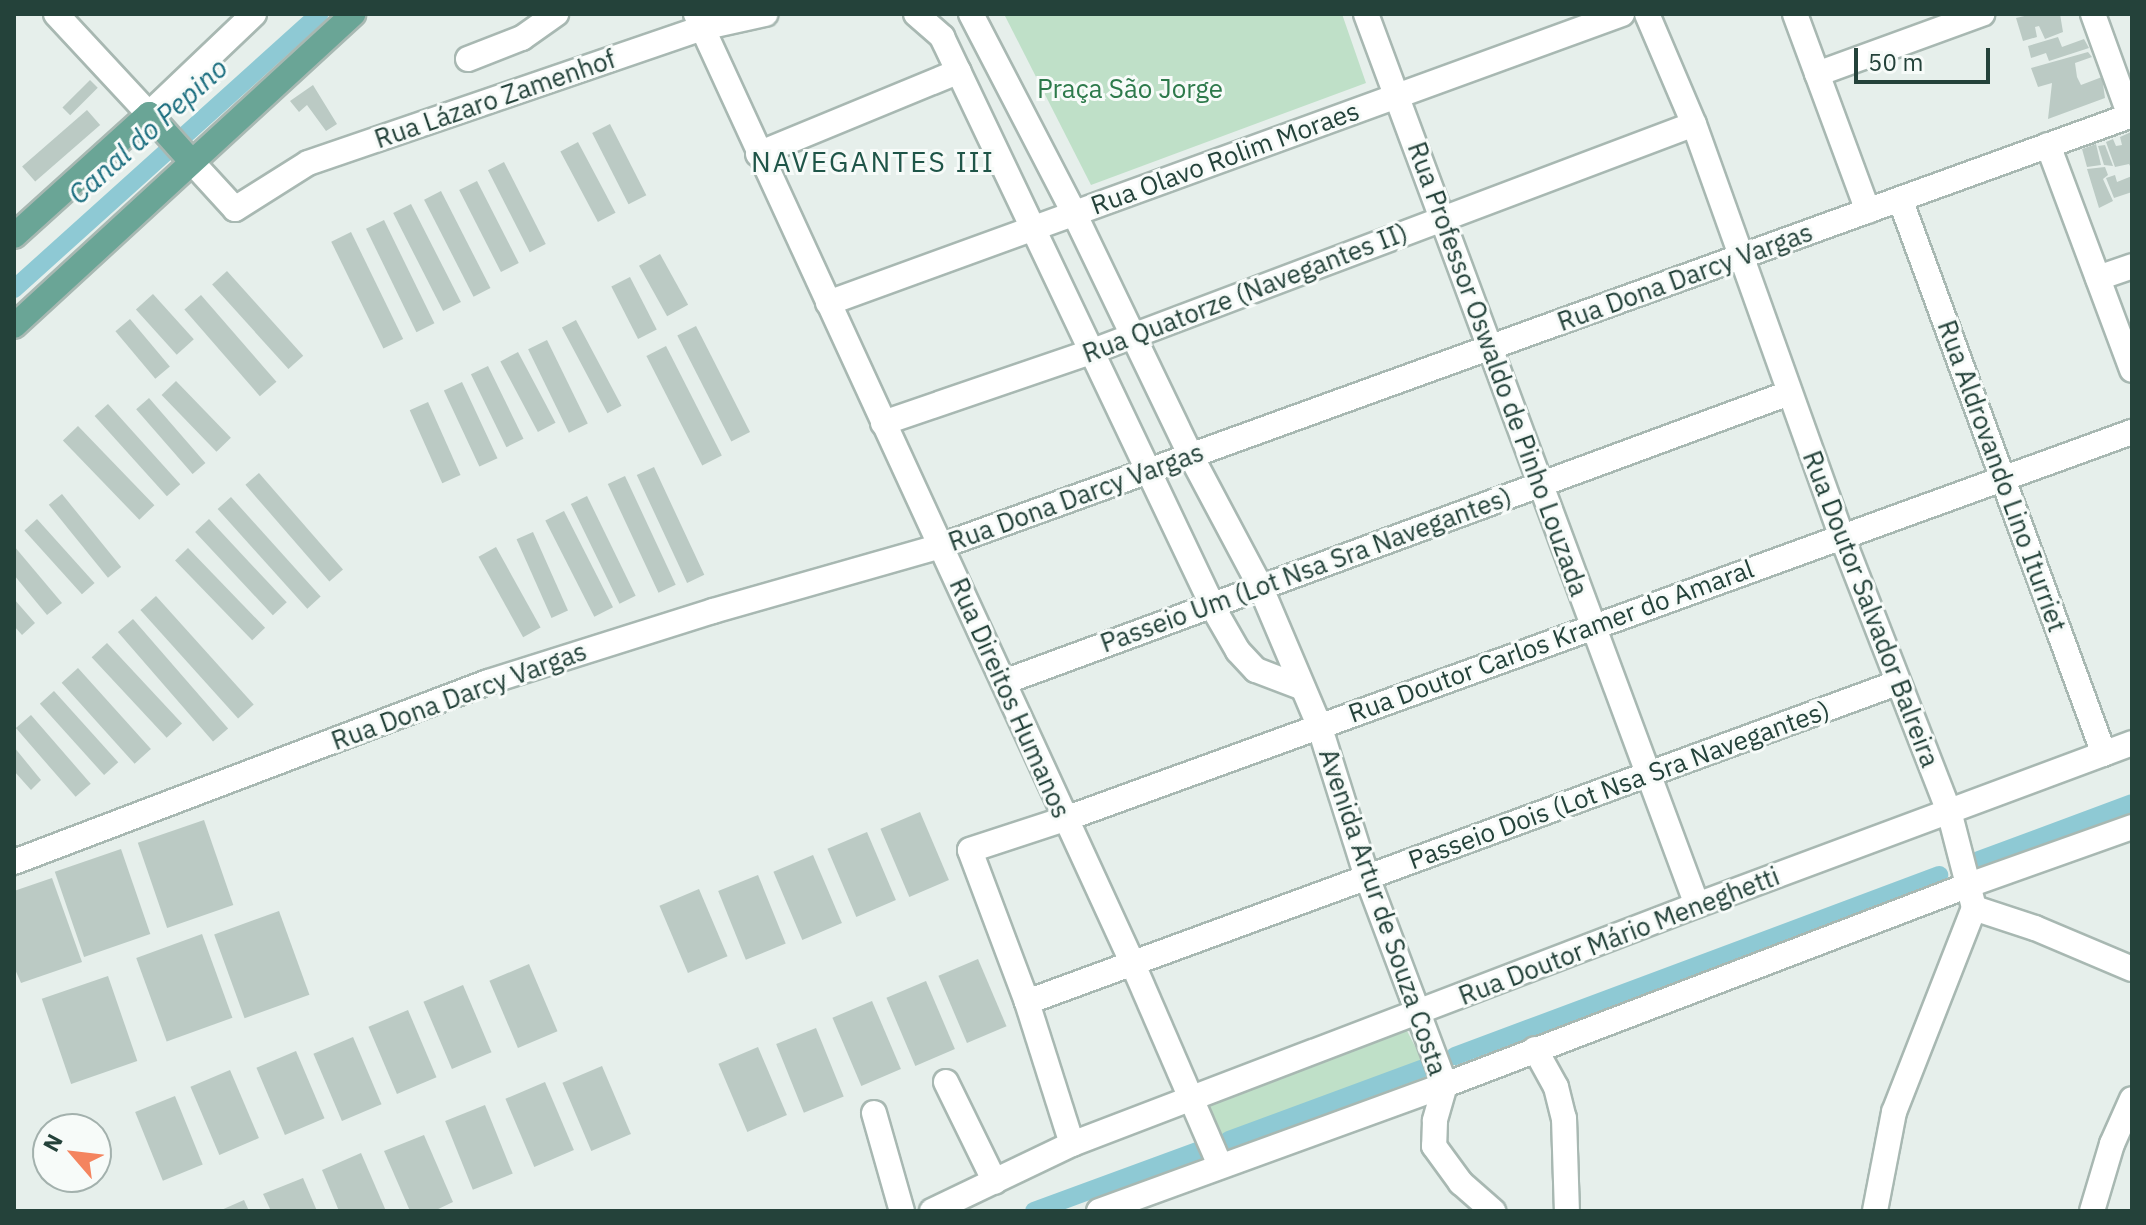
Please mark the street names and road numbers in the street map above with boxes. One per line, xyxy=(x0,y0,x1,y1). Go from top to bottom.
street label: Rua Lázaro Zamenhof xyxy=(370,43,620,155)
street label: Rua Olavo Rolim Moraes xyxy=(1087,95,1363,221)
street label: Rua Professor Oswaldo de Pinho Louzada xyxy=(1401,138,1595,600)
street label: Rua Dona Darcy Vargas xyxy=(1553,216,1817,338)
street label: Rua Quatorze (Navegantes II) xyxy=(1078,217,1412,369)
street label: Rua Aldrovando Lino Iturriet xyxy=(1931,316,2073,636)
street label: Rua Dona Darcy Vargas xyxy=(944,436,1208,558)
street label: Rua Doutor Salvador Balreira xyxy=(1796,446,1946,772)
street label: Passeio Um (Lot Nsa Sra Navegantes) xyxy=(1096,481,1516,659)
street label: Rua Doutor Carlos Kramer do Amaral xyxy=(1344,553,1758,729)
street label: Rua Direitos Humanos xyxy=(943,573,1077,823)
street label: Rua Dona Darcy Vargas xyxy=(327,635,591,757)
street label: Passeio Dois (Lot Nsa Sra Navegantes) xyxy=(1404,694,1834,876)
street label: Avenida Artur de Souza Costa xyxy=(1312,745,1454,1079)
street label: Rua Doutor Mário Meneghetti xyxy=(1454,860,1784,1012)

